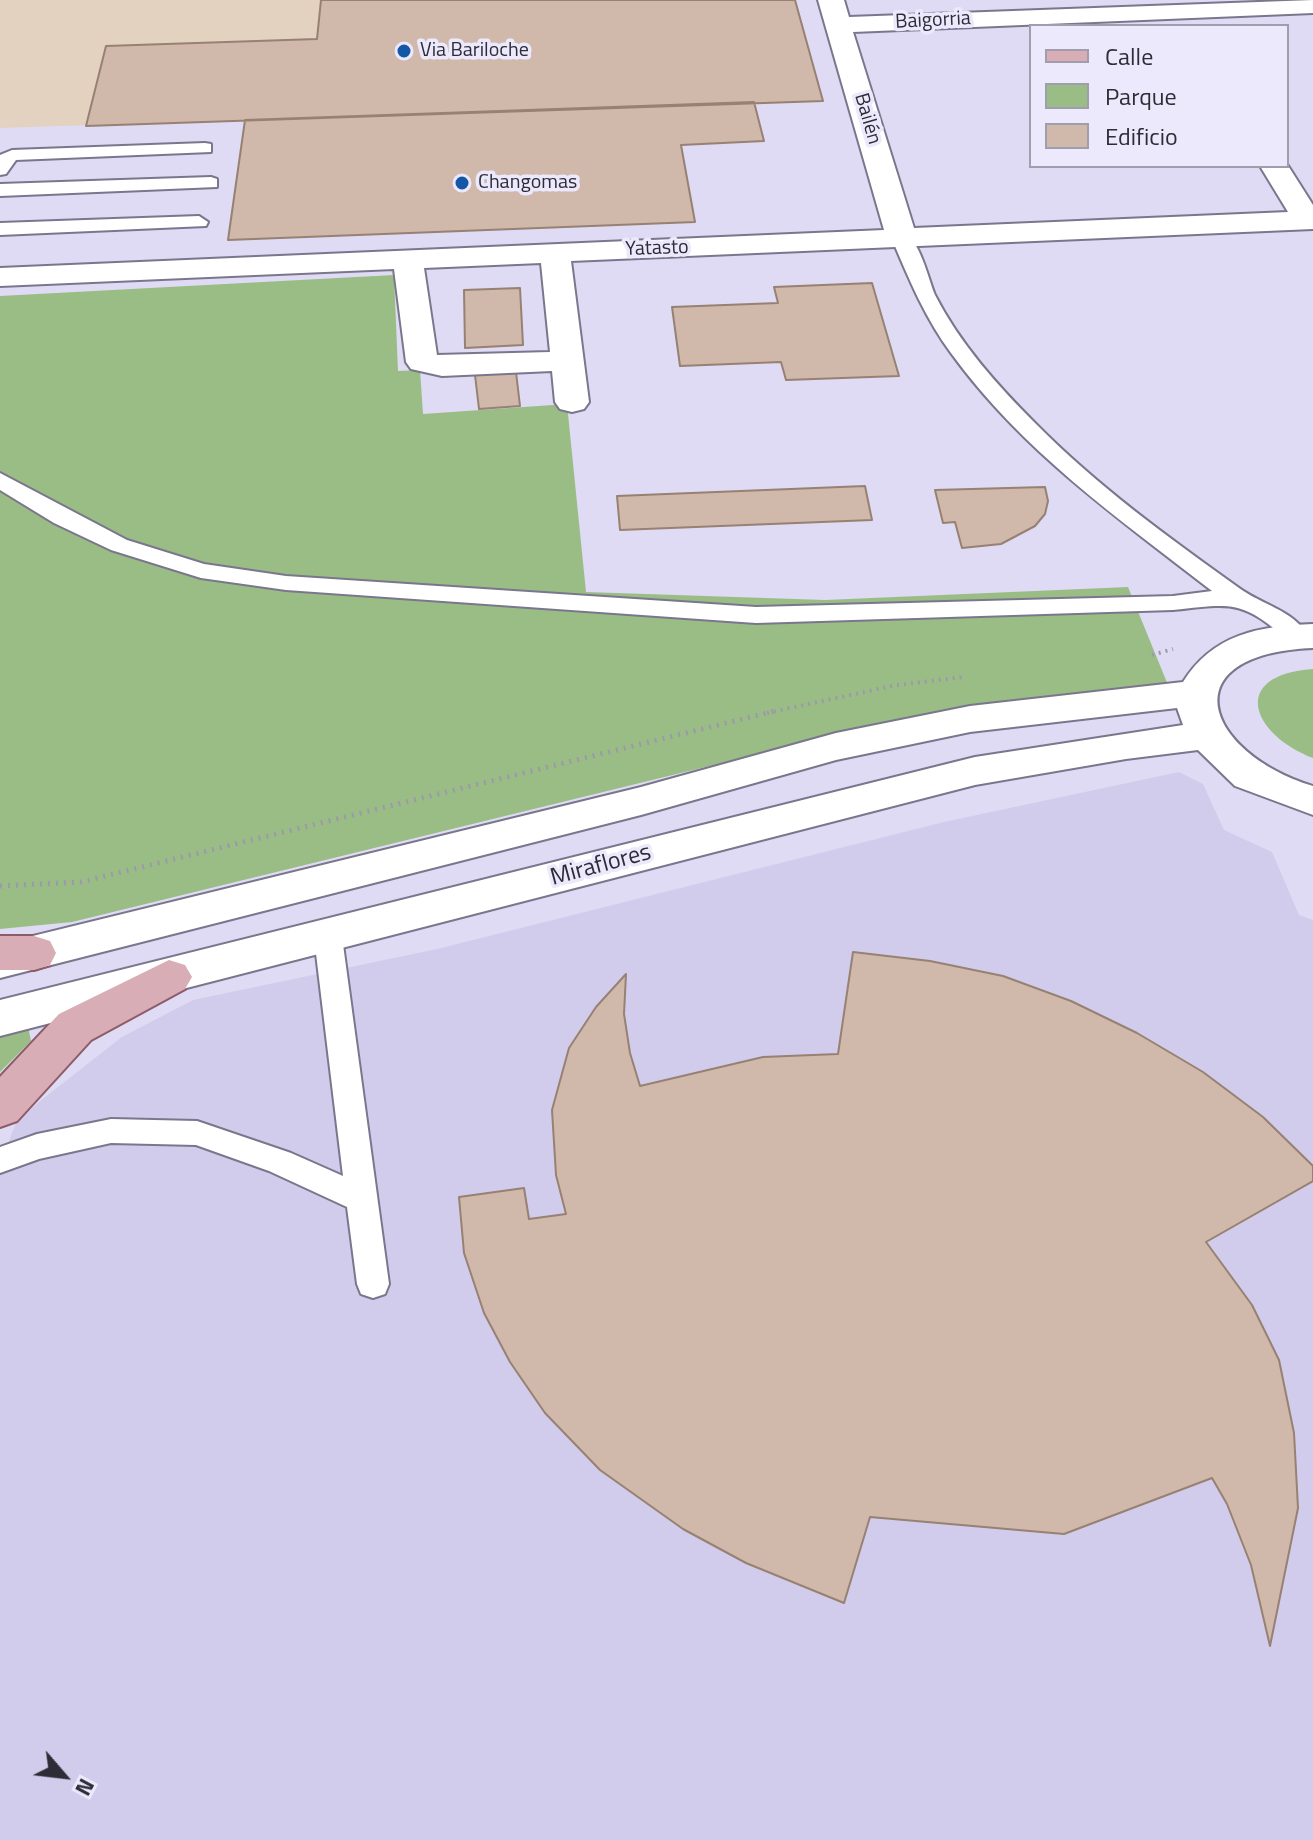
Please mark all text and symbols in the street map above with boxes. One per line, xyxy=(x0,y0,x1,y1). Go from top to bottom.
street label: Baigorria xyxy=(895,7,971,35)
legend xyxy=(1029,24,1289,168)
text: Calle xyxy=(1105,38,1153,74)
place label: Via Bariloche xyxy=(420,39,529,63)
marker: Via Bariloche xyxy=(395,42,413,60)
text: Parque xyxy=(1105,78,1177,114)
street label: Bailén xyxy=(848,91,886,147)
text: Edificio xyxy=(1105,118,1178,154)
place label: Changomas xyxy=(478,171,577,195)
marker: Changomas xyxy=(453,174,471,192)
street label: Yatasto xyxy=(625,236,689,262)
street label: Miraflores xyxy=(547,839,655,893)
north arrow xyxy=(24,1736,104,1816)
text: N xyxy=(67,1773,104,1802)

